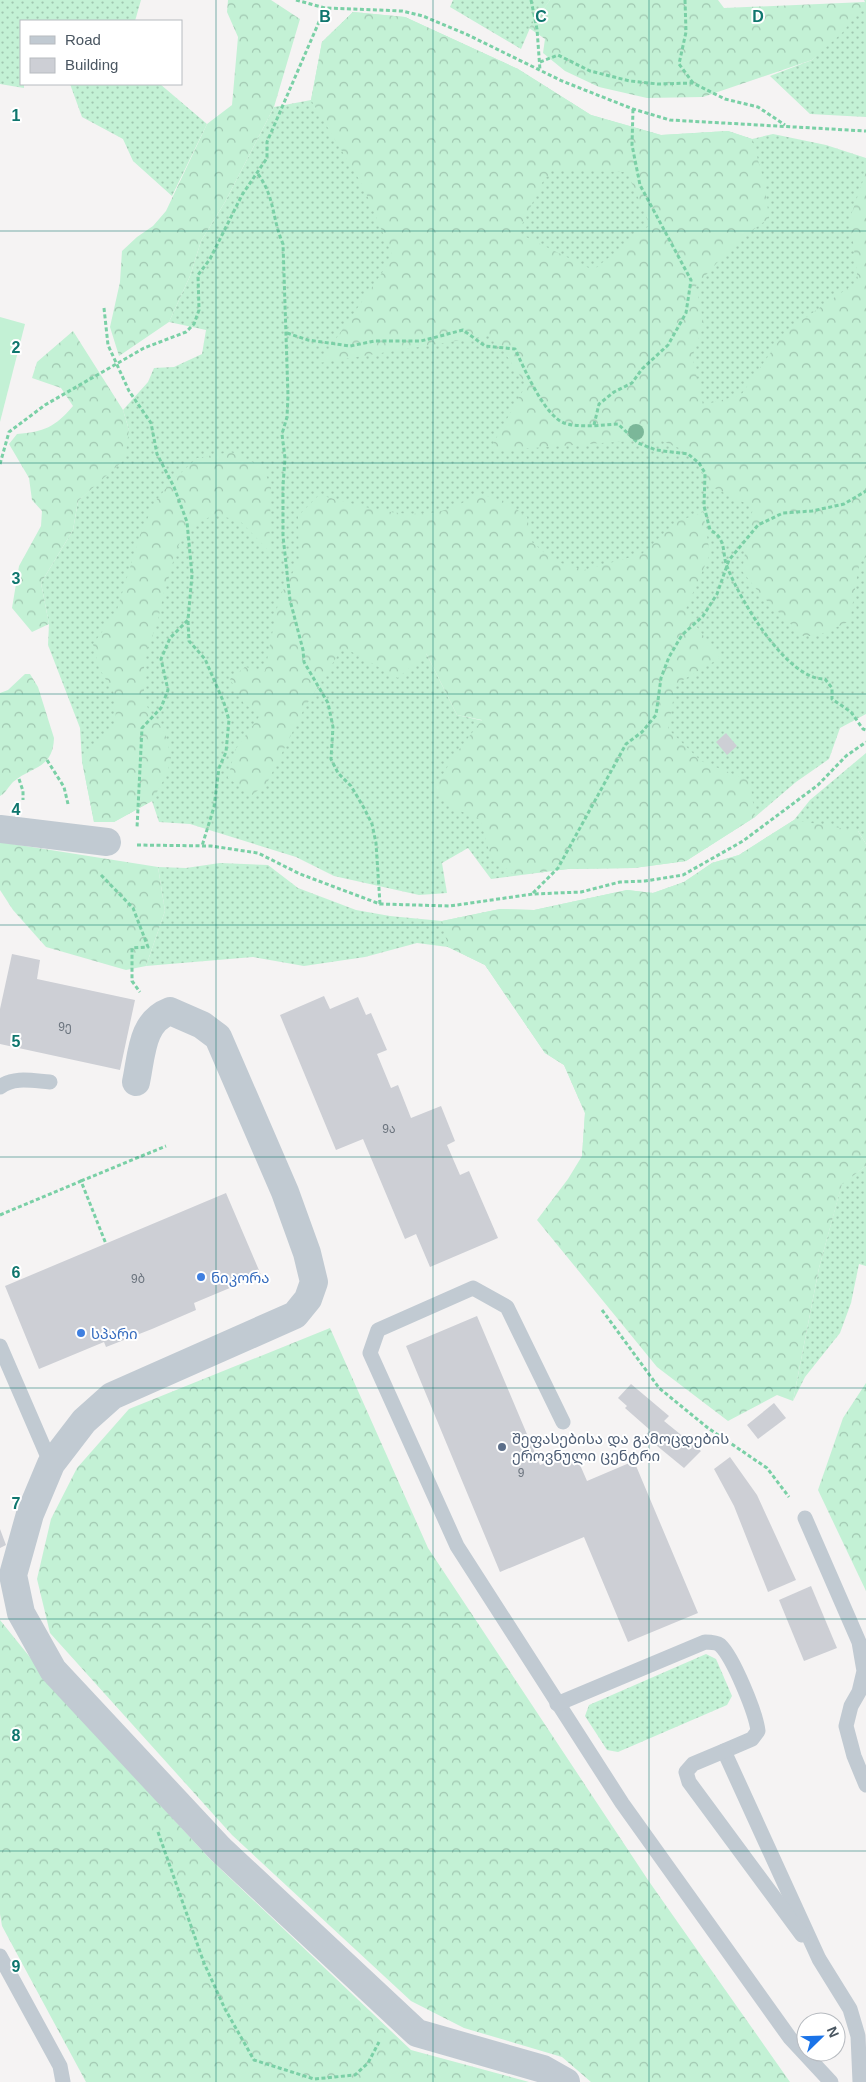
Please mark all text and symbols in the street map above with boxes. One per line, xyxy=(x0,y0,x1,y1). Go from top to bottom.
text: B xyxy=(319,8,331,25)
text: C xyxy=(535,8,547,25)
text: D xyxy=(752,8,764,25)
legend xyxy=(20,20,182,85)
text: Road xyxy=(65,31,101,48)
text: Building xyxy=(65,56,118,73)
text: 1 xyxy=(12,107,21,124)
text: 2 xyxy=(12,339,21,356)
text: 3 xyxy=(12,570,21,587)
text: 4 xyxy=(12,801,21,818)
house number: 9ე xyxy=(58,1020,72,1034)
text: 5 xyxy=(12,1033,21,1050)
house number: 9ა xyxy=(382,1122,396,1136)
text: 6 xyxy=(12,1264,21,1281)
place label: ნიკორა xyxy=(211,1269,270,1287)
marker: ნიკორა xyxy=(195,1271,207,1283)
house number: 9ბ xyxy=(131,1272,145,1286)
place label: სპარი xyxy=(91,1325,138,1342)
marker: სპარი xyxy=(75,1327,87,1339)
place label: შეფასებისა და გამოცდების ეროვნული ცენტრი xyxy=(512,1430,729,1465)
marker: შეფასებისა და გამოცდების ეროვნული ცენტრი xyxy=(496,1441,508,1453)
house number: 9 xyxy=(518,1466,525,1480)
text: 7 xyxy=(12,1495,21,1512)
text: 8 xyxy=(12,1727,21,1744)
text: 9 xyxy=(12,1958,21,1975)
north arrow xyxy=(796,2012,846,2062)
text: N xyxy=(824,2024,842,2040)

